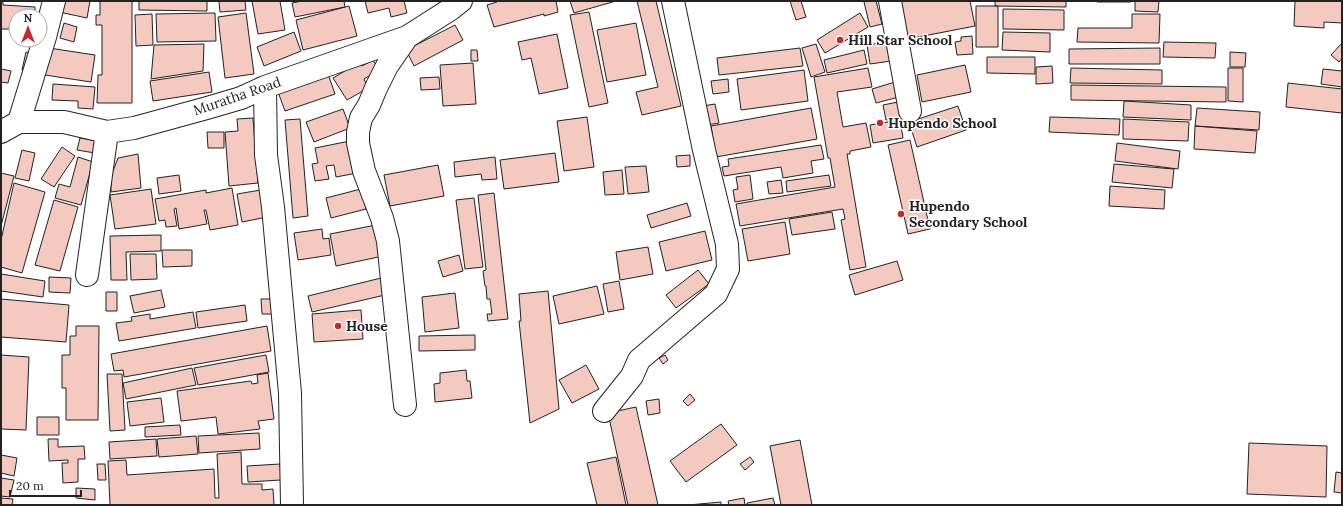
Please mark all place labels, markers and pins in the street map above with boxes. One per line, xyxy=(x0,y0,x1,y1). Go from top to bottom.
place label: Hill Star School xyxy=(848,31,953,49)
marker: Hill Star School xyxy=(835,35,845,45)
place label: Hupendo School xyxy=(888,114,998,132)
marker: Hupendo School xyxy=(875,118,885,128)
place label: Hupendo Secondary School xyxy=(909,197,1028,231)
marker: Hupendo Secondary School xyxy=(896,209,906,219)
place label: House xyxy=(346,317,388,335)
marker: House xyxy=(333,321,343,331)

